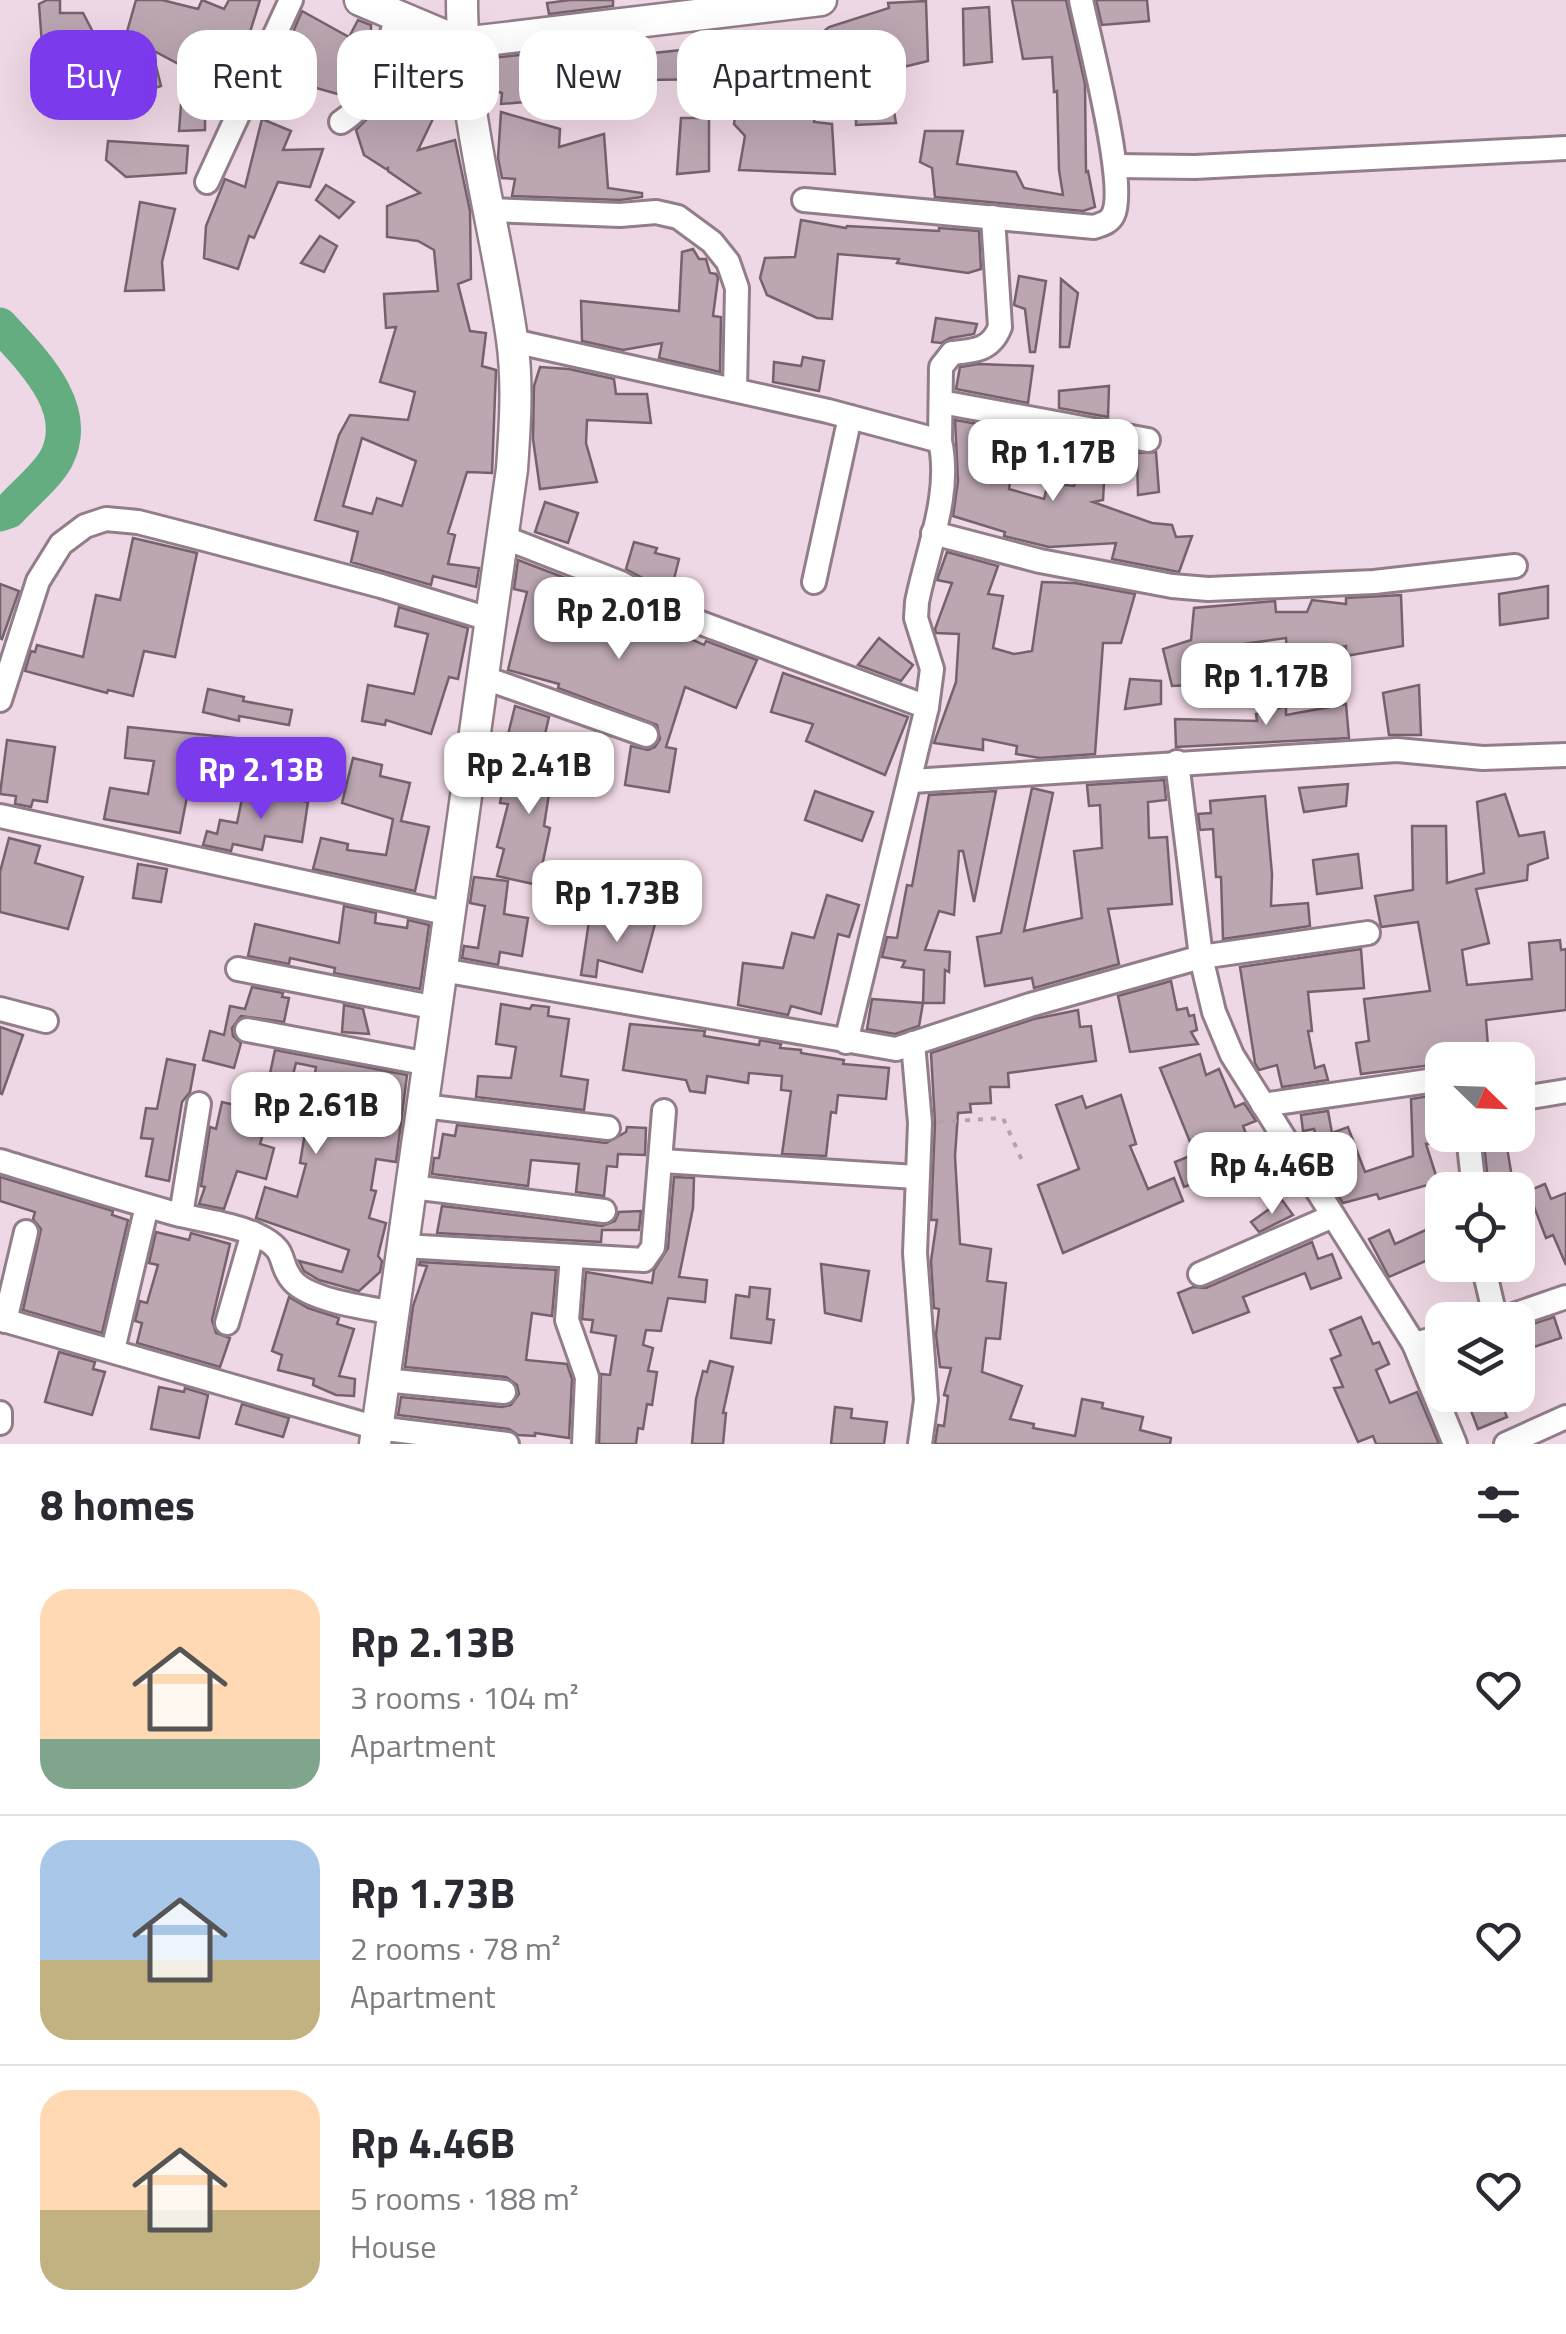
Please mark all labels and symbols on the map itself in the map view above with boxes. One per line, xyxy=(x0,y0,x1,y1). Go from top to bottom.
pin: Rp 1.17B xyxy=(950,419,1156,504)
pin: Rp 2.01B xyxy=(516,577,722,662)
pin: Rp 1.17B xyxy=(1163,643,1369,728)
pin: Rp 2.41B xyxy=(426,732,632,817)
pin: Rp 2.13B xyxy=(158,737,364,822)
pin: Rp 1.73B xyxy=(514,860,720,945)
north arrow xyxy=(1425,1042,1535,1152)
pin: Rp 2.61B xyxy=(213,1072,419,1157)
pin: Rp 4.46B xyxy=(1169,1132,1375,1217)

